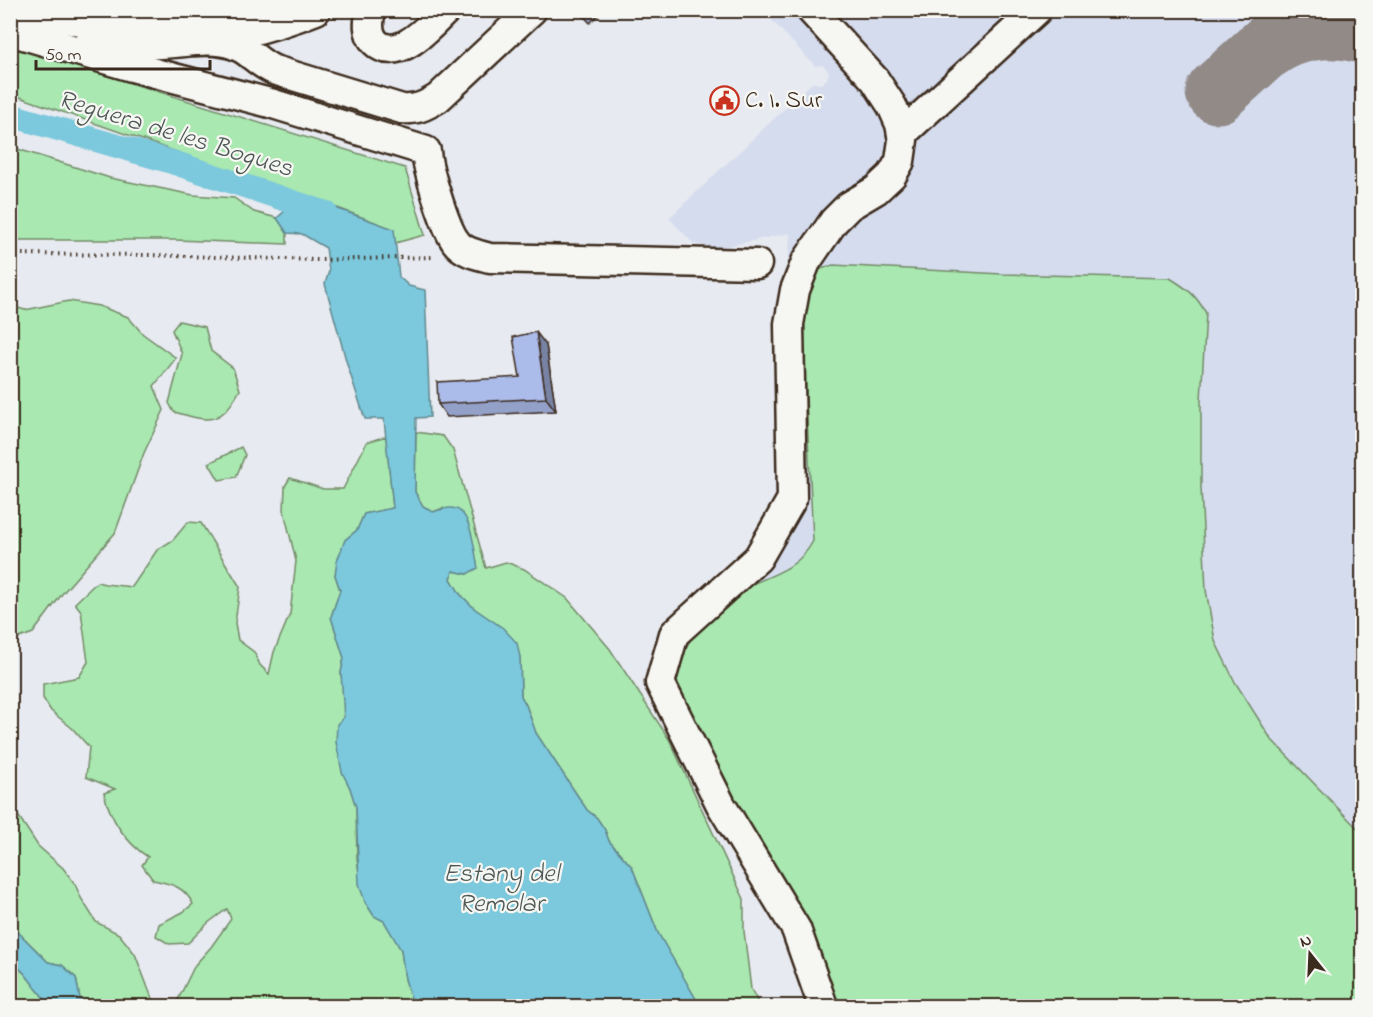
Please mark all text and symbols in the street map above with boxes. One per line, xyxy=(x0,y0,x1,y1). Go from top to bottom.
scale bar xyxy=(36,33,210,71)
text: 50 m xyxy=(45,43,82,69)
water label: Reguera de les Bogues xyxy=(53,81,298,189)
place label: C. I. Sur xyxy=(745,84,823,119)
public building icon: C. I. Sur xyxy=(708,85,740,117)
water label: Estany del Remolar xyxy=(443,856,562,924)
north arrow xyxy=(1280,924,1340,984)
text: N xyxy=(1297,928,1315,955)

